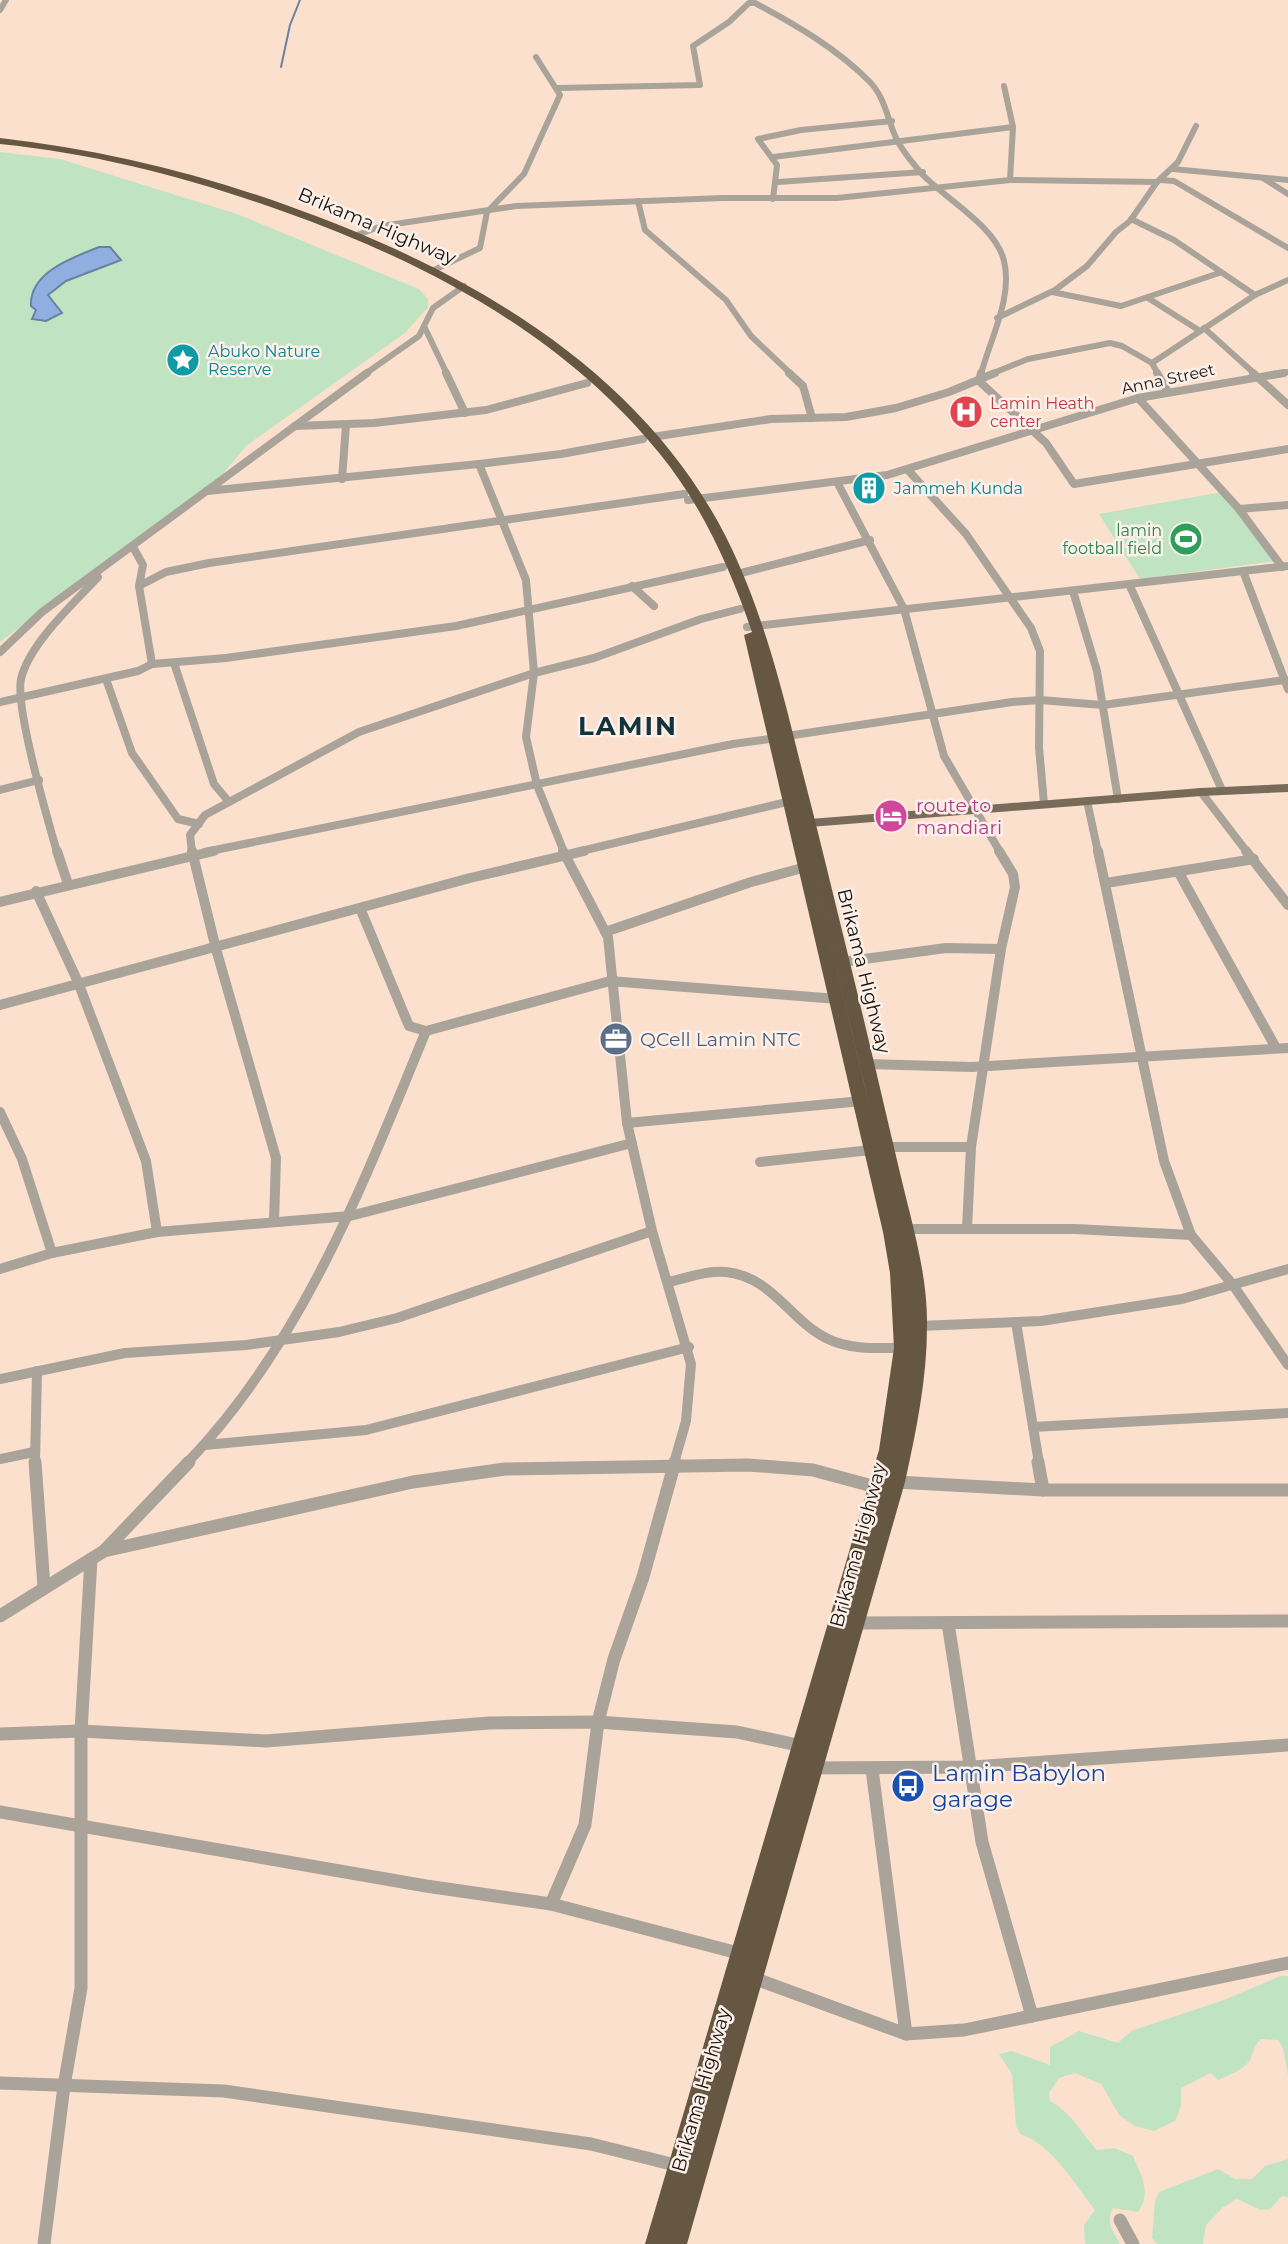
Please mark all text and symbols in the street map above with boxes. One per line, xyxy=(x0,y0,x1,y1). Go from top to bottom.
street label: Brikama Highway xyxy=(295,182,460,270)
place icon: Abuko Nature Reserve xyxy=(164,341,202,379)
place label: Abuko Nature Reserve xyxy=(208,342,320,379)
street label: Anna Street xyxy=(1120,360,1217,398)
hospital icon: Lamin Heath center xyxy=(947,393,985,431)
place label: Lamin Heath center xyxy=(990,394,1094,431)
building icon: Jammeh Kunda xyxy=(850,469,888,507)
place label: Jammeh Kunda xyxy=(893,479,1023,498)
sports icon: lamin football field xyxy=(1167,520,1205,558)
place label: lamin football field xyxy=(1063,521,1162,558)
district label: LAMIN xyxy=(578,710,678,742)
place label: route to mandiari xyxy=(916,794,1002,839)
hotel icon: route to mandiari xyxy=(872,797,910,835)
street label: Brikama Highway xyxy=(832,886,896,1057)
office icon: QCell Lamin NTC xyxy=(597,1020,635,1058)
place label: QCell Lamin NTC xyxy=(640,1028,801,1051)
street label: Brikama Highway xyxy=(825,1460,891,1630)
place label: Lamin Babylon garage xyxy=(932,1759,1106,1813)
bus stop icon: Lamin Babylon garage xyxy=(889,1767,927,1805)
street label: Brikama Highway xyxy=(667,2005,736,2175)

